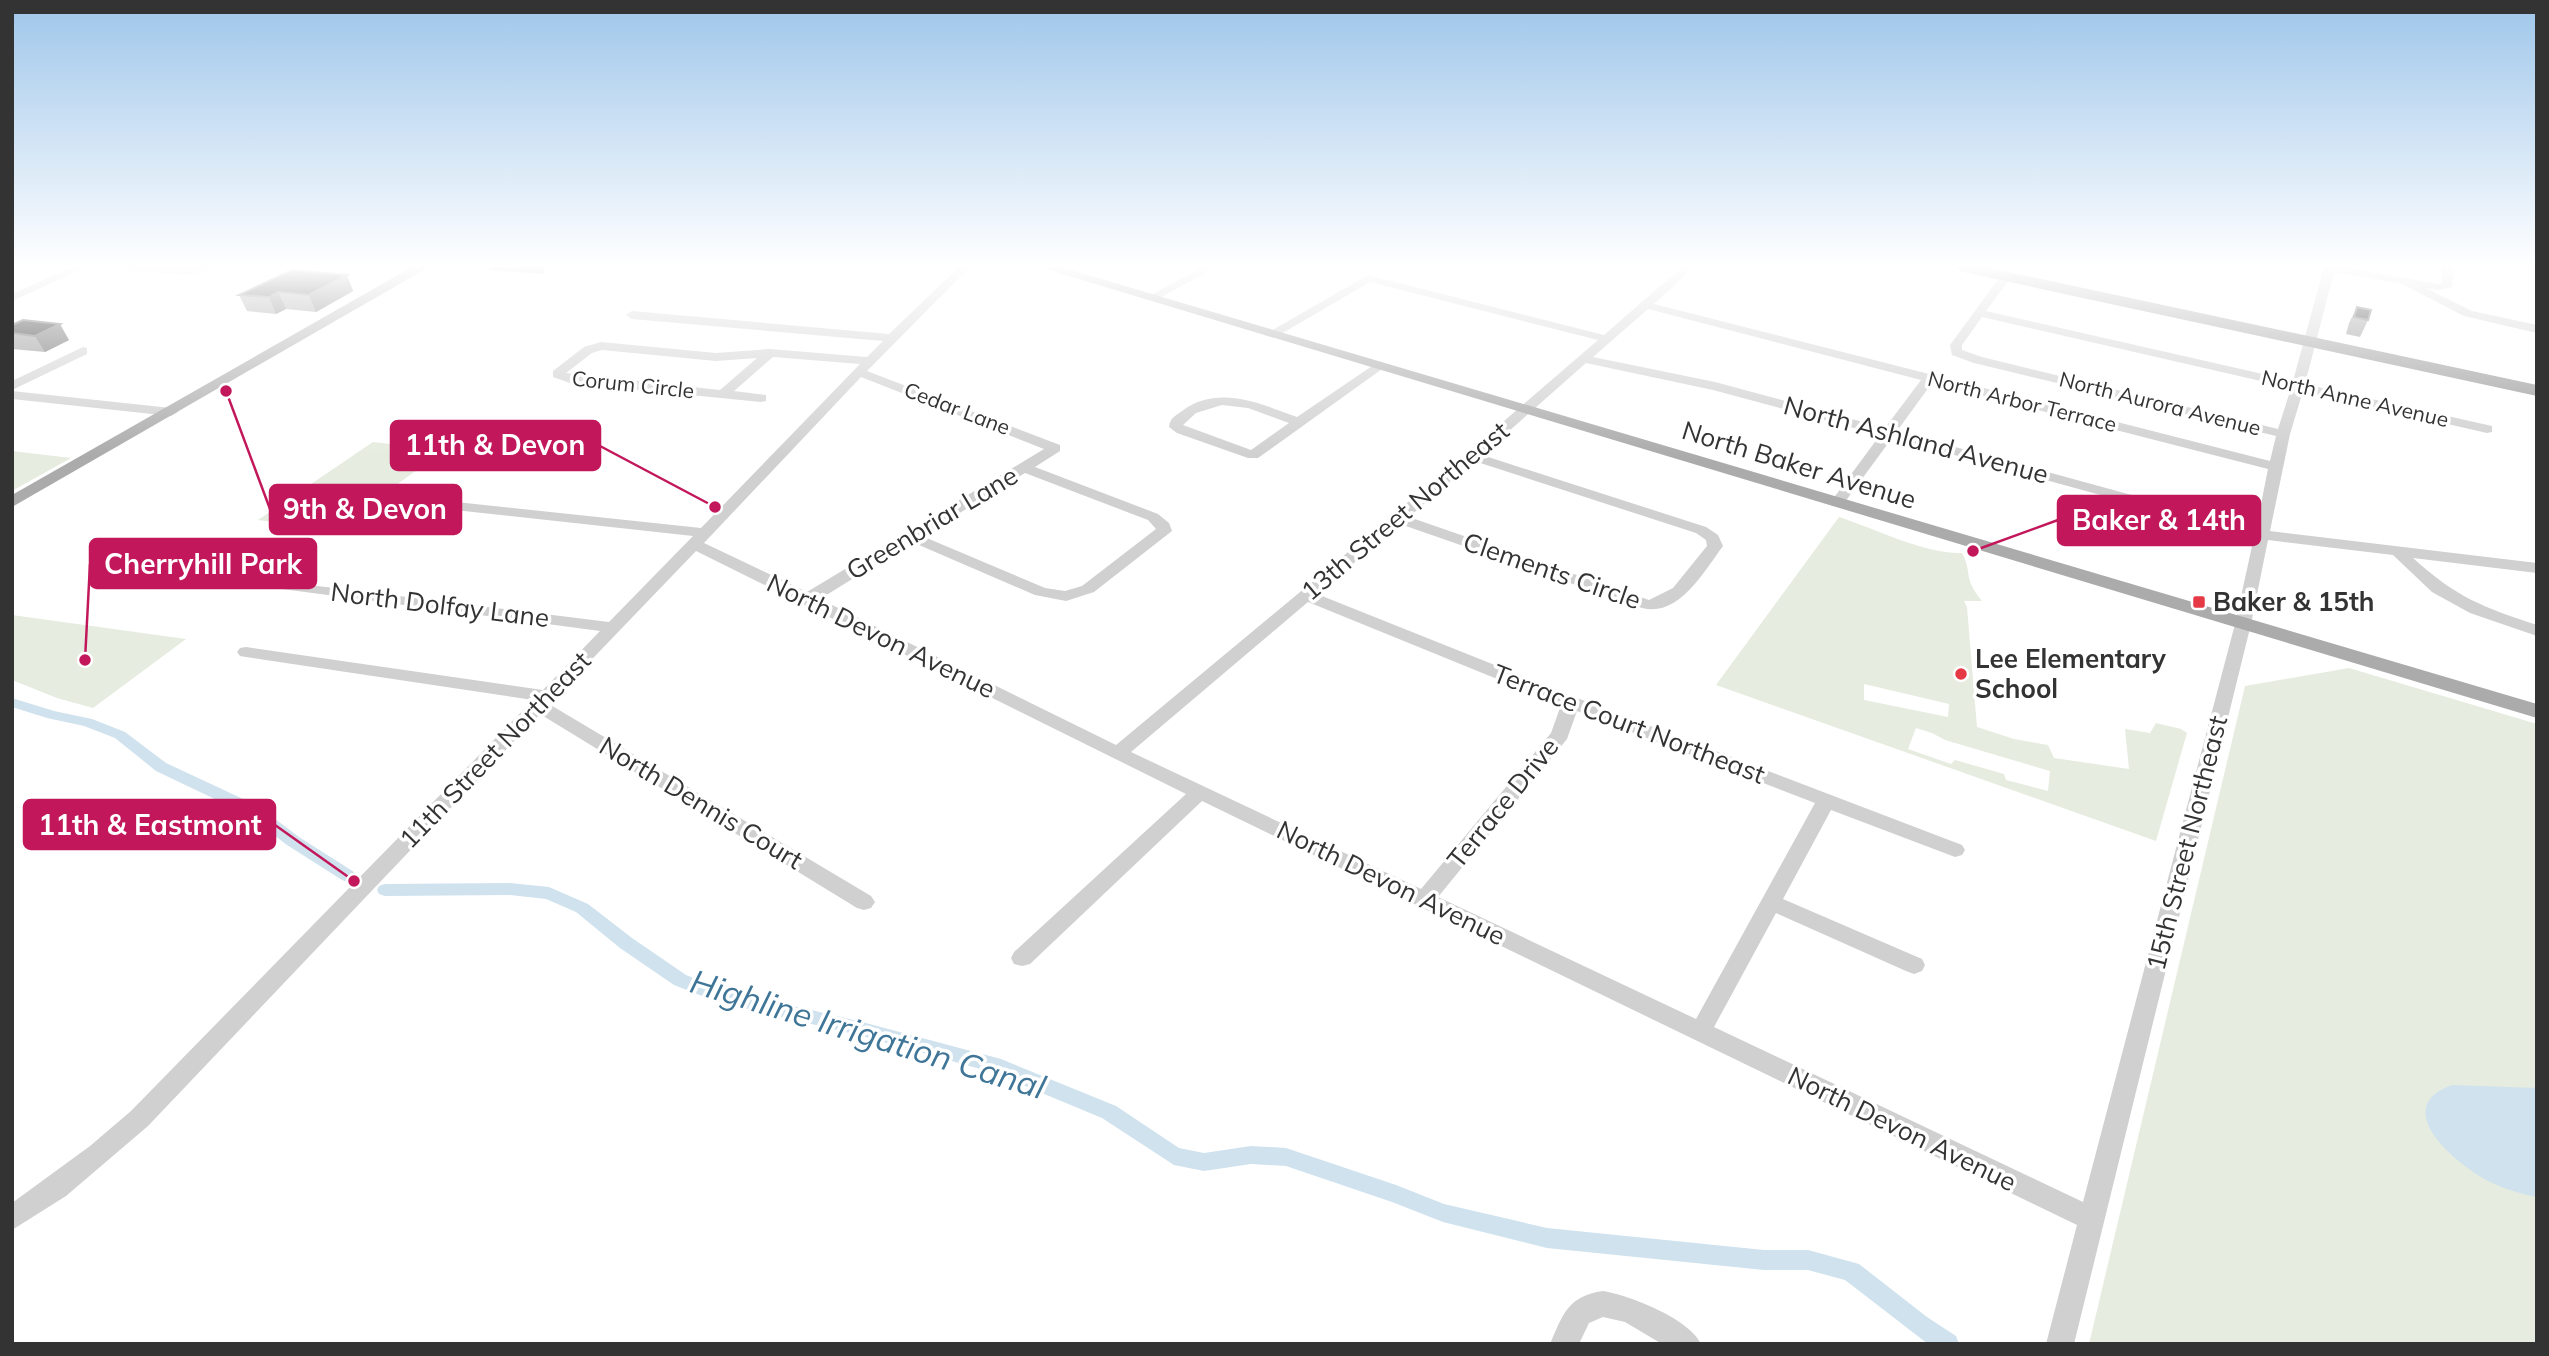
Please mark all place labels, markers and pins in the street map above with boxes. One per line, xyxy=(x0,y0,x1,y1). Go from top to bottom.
callout: 11th & Devon xyxy=(391,421,600,470)
callout: 9th & Devon xyxy=(270,485,461,534)
callout: Baker & 14th xyxy=(2058,496,2260,545)
callout: Cherryhill Park xyxy=(90,539,316,588)
place label: Baker & 15th xyxy=(2213,585,2375,618)
marker: Baker & 15th xyxy=(2191,594,2207,610)
place label: Lee Elementary School xyxy=(1975,642,2167,705)
marker: Lee Elementary School xyxy=(1953,666,1969,682)
callout: 11th & Eastmont xyxy=(24,800,275,849)

